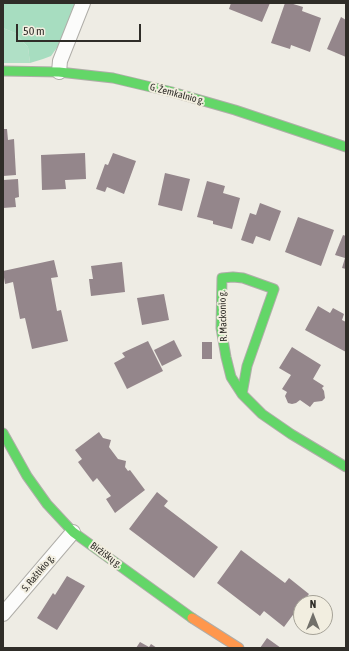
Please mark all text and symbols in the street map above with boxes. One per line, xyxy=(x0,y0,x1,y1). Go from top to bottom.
scale bar xyxy=(18,16,143,42)
text: 50 m xyxy=(23,24,45,38)
street label: G. Žemkalnio g. xyxy=(149,81,205,107)
street label: R. Mackonio g. xyxy=(216,290,230,342)
street label: Biržiškų g. xyxy=(88,540,124,570)
street label: S. Raštikio g. xyxy=(19,552,57,594)
north arrow xyxy=(293,595,333,635)
text: N xyxy=(310,598,316,610)

